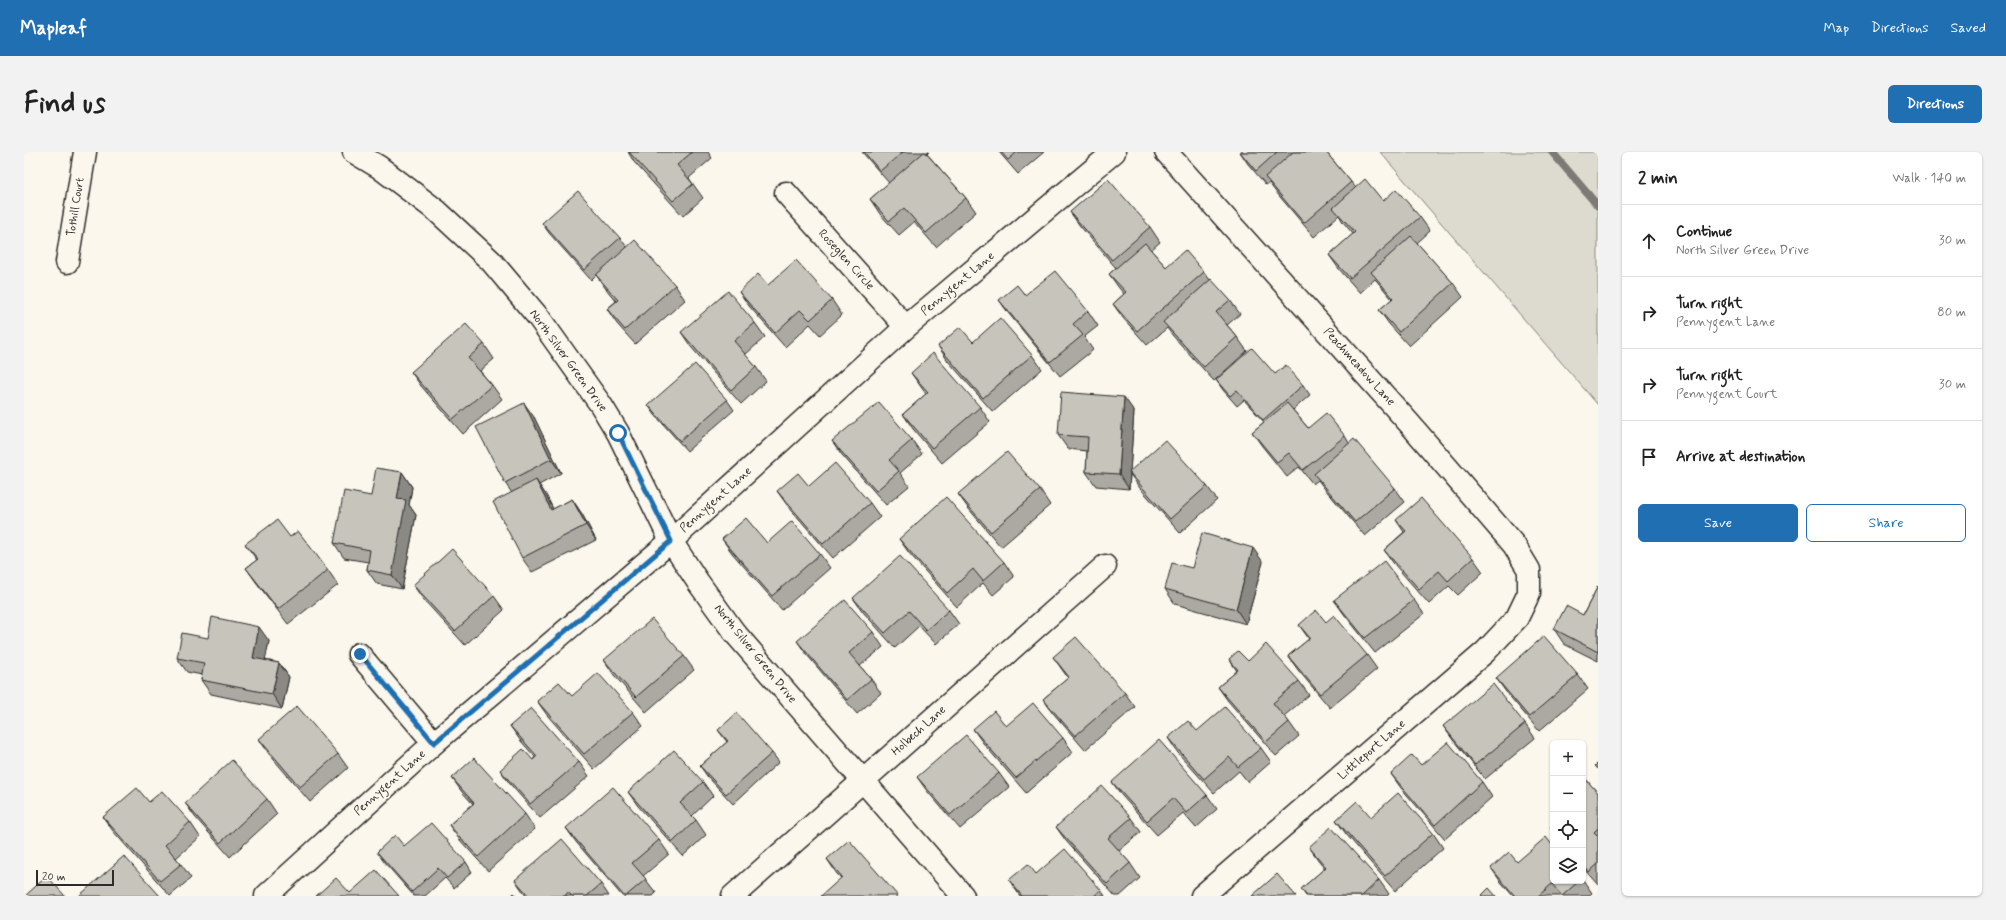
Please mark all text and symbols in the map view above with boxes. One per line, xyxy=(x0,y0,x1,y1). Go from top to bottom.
text: Mapleaf xyxy=(20,16,87,41)
text: Map xyxy=(1823,19,1849,37)
text: Directions xyxy=(1871,19,1929,37)
text: Saved xyxy=(1951,19,1986,37)
button: Directions xyxy=(1888,85,1982,123)
text: Find us xyxy=(24,86,105,123)
text: 2 min xyxy=(1638,167,1678,189)
text: Walk · 140 m xyxy=(1893,170,1966,187)
street label: Tothill Court xyxy=(63,176,89,238)
text: Continue xyxy=(1676,222,1732,242)
street label: Roseglen Circle xyxy=(814,226,878,294)
icon: ahead xyxy=(1638,230,1660,252)
text: 30 m xyxy=(1939,232,1966,249)
text: North Silver Green Drive xyxy=(1676,242,1809,259)
street label: Pennygent Lane xyxy=(918,248,999,320)
text: Turn right xyxy=(1676,294,1743,314)
icon: right xyxy=(1638,302,1660,324)
text: 80 m xyxy=(1937,304,1966,321)
street label: North Silver Green Drive xyxy=(525,307,611,415)
text: Pennygent Lane xyxy=(1676,314,1775,331)
street label: Peachmeadow Lane xyxy=(1320,324,1398,410)
text: Turn right xyxy=(1676,366,1743,386)
icon: right xyxy=(1638,374,1660,396)
text: 30 m xyxy=(1939,376,1966,393)
text: Pennygent Court xyxy=(1676,386,1778,403)
route start xyxy=(609,424,627,442)
icon: arrive xyxy=(1638,446,1660,468)
text: Arrive at destination xyxy=(1676,447,1805,467)
street label: Pennygent Lane xyxy=(677,463,756,537)
button: Save xyxy=(1638,504,1798,542)
button: Share xyxy=(1806,504,1966,542)
street label: North Silver Green Drive xyxy=(710,601,800,707)
route end xyxy=(351,645,369,663)
street label: Holbech Lane xyxy=(888,702,950,760)
street label: Littleport Lane xyxy=(1335,716,1409,784)
map controls xyxy=(1550,740,1586,884)
button: + xyxy=(1550,740,1586,776)
street label: Pennygent Lane xyxy=(351,746,430,820)
button: − xyxy=(1550,776,1586,812)
button: locate xyxy=(1550,812,1586,848)
button: layers xyxy=(1550,848,1586,884)
scale bar xyxy=(36,868,114,887)
text: 20 m xyxy=(42,870,65,884)

